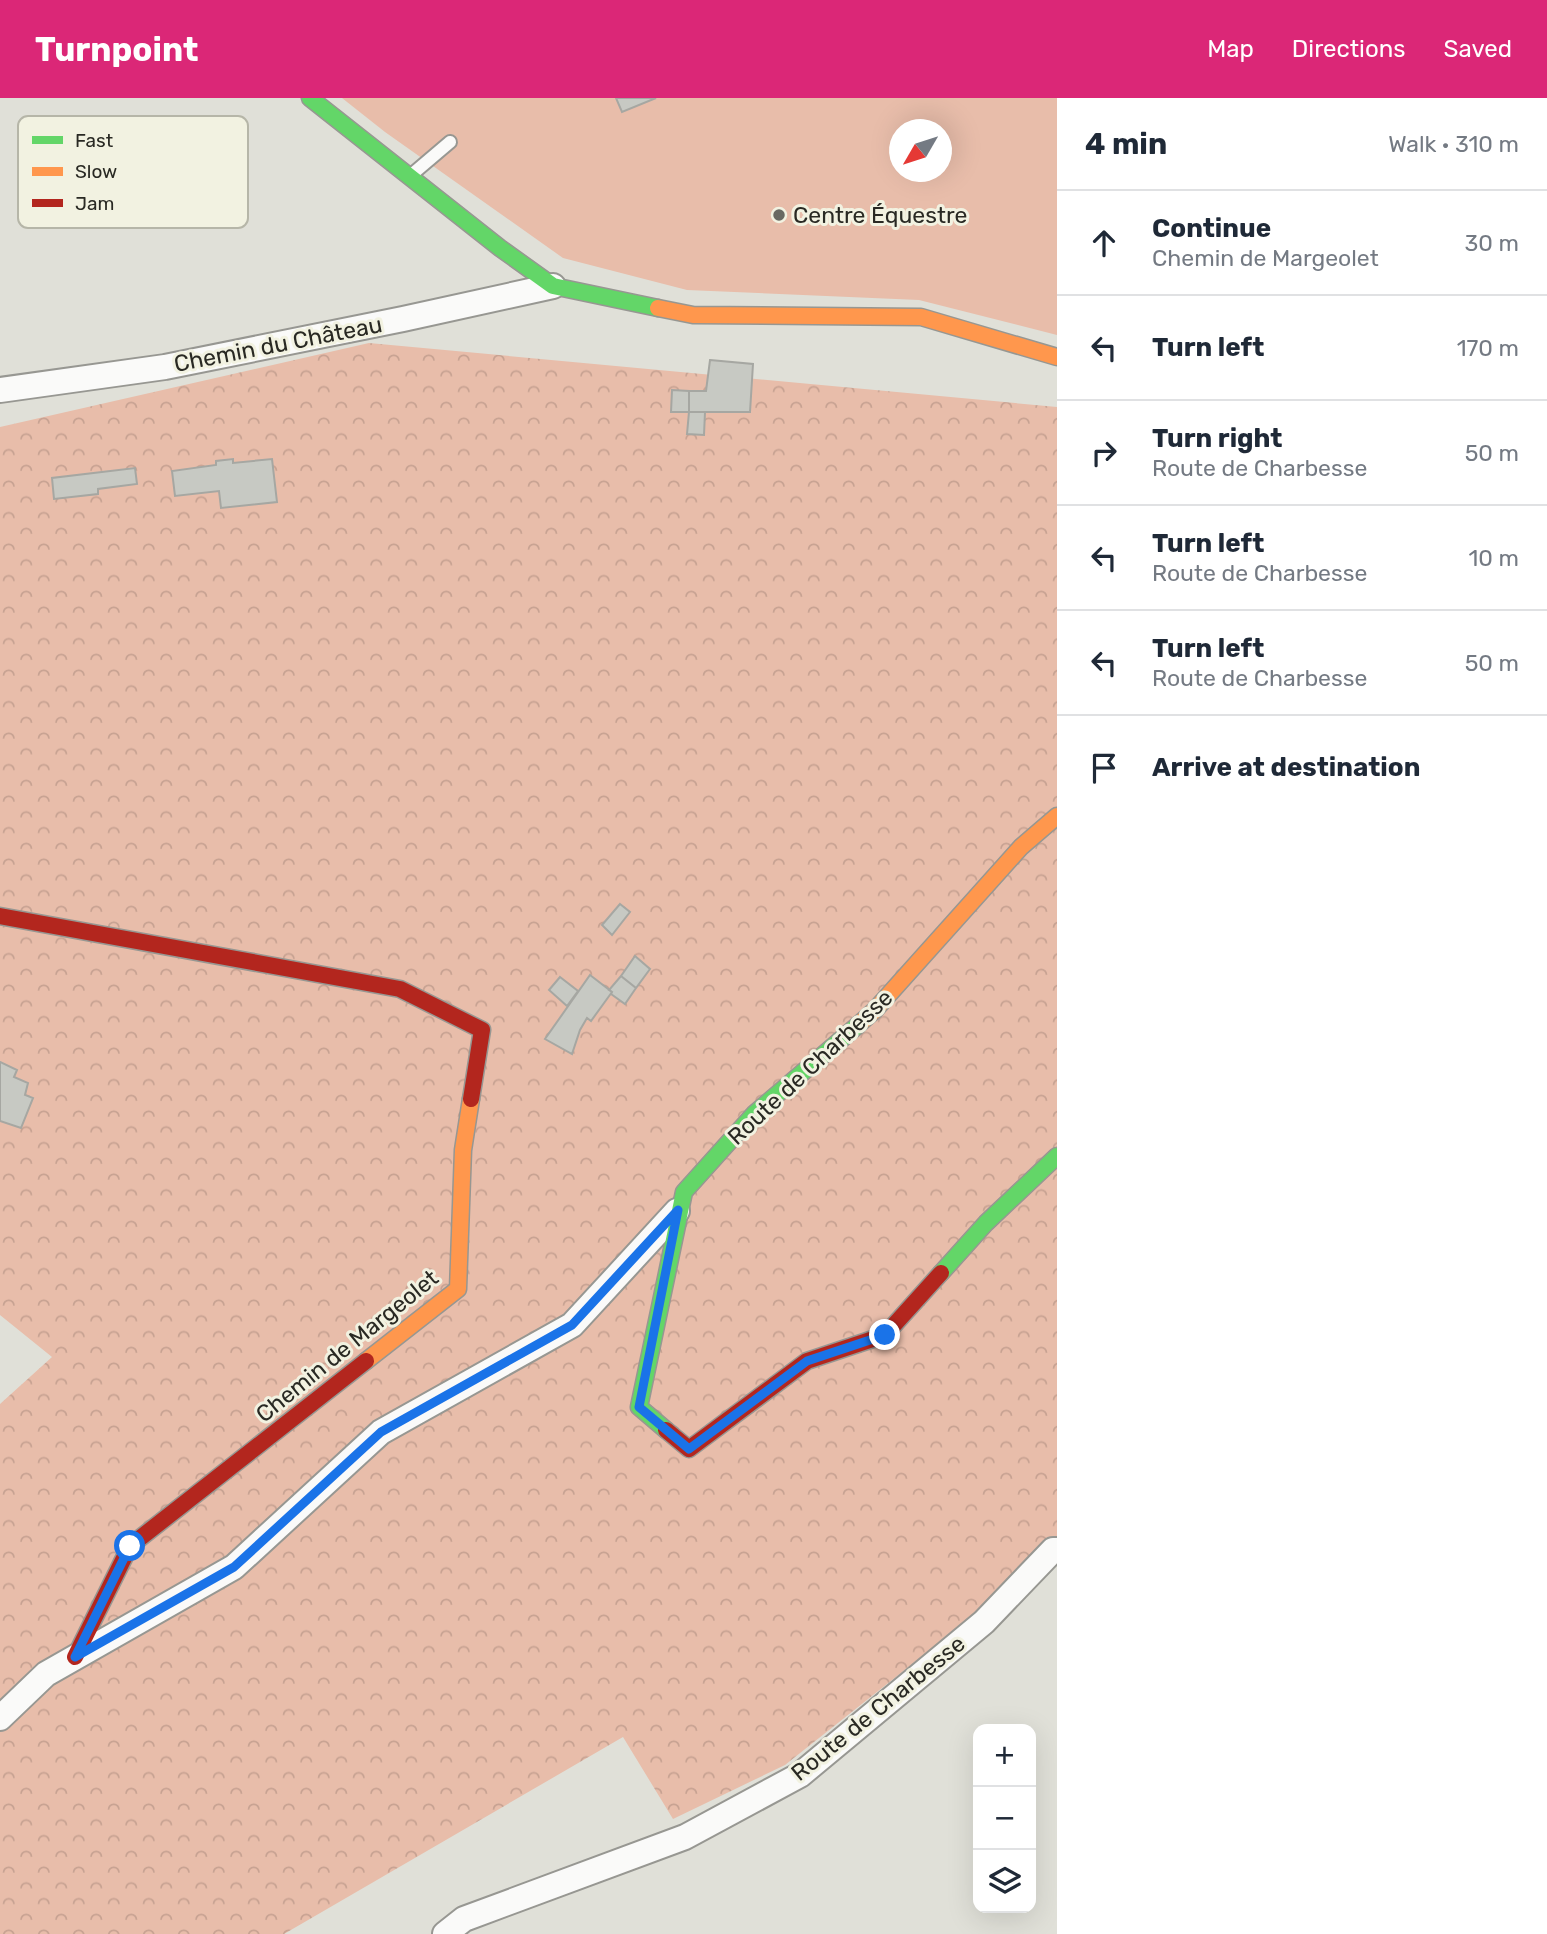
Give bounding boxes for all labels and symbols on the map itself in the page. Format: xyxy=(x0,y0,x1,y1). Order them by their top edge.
legend xyxy=(18,116,248,228)
north arrow xyxy=(889,119,952,182)
text: Fast xyxy=(75,129,114,152)
text: Slow xyxy=(75,160,117,183)
text: Jam xyxy=(75,192,114,215)
place label: Centre Équestre xyxy=(793,201,967,229)
marker: Centre Équestre xyxy=(771,207,787,223)
street label: Chemin du Château xyxy=(172,310,384,378)
street label: Route de Charbesse xyxy=(722,983,898,1151)
street label: Chemin de Margeolet xyxy=(250,1264,444,1428)
route end xyxy=(869,1319,900,1350)
route start xyxy=(114,1530,145,1561)
street label: Route de Charbesse xyxy=(786,1629,970,1787)

